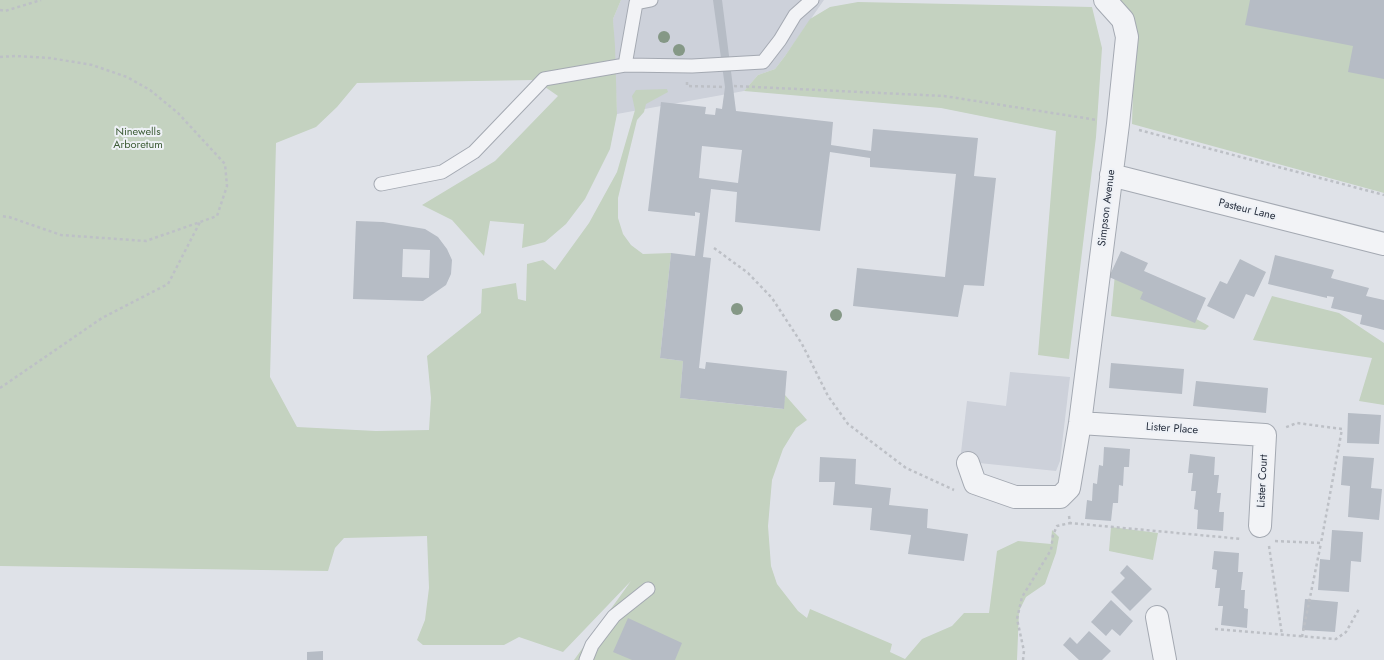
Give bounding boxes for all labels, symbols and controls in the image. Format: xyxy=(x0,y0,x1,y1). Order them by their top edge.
park label: Ninewells Arboretum xyxy=(113,125,163,151)
street label: Simpson Avenue xyxy=(1096,169,1118,247)
street label: Pasteur Lane xyxy=(1217,197,1277,223)
street label: Lister Place xyxy=(1145,421,1199,437)
street label: Lister Court xyxy=(1255,454,1271,508)

